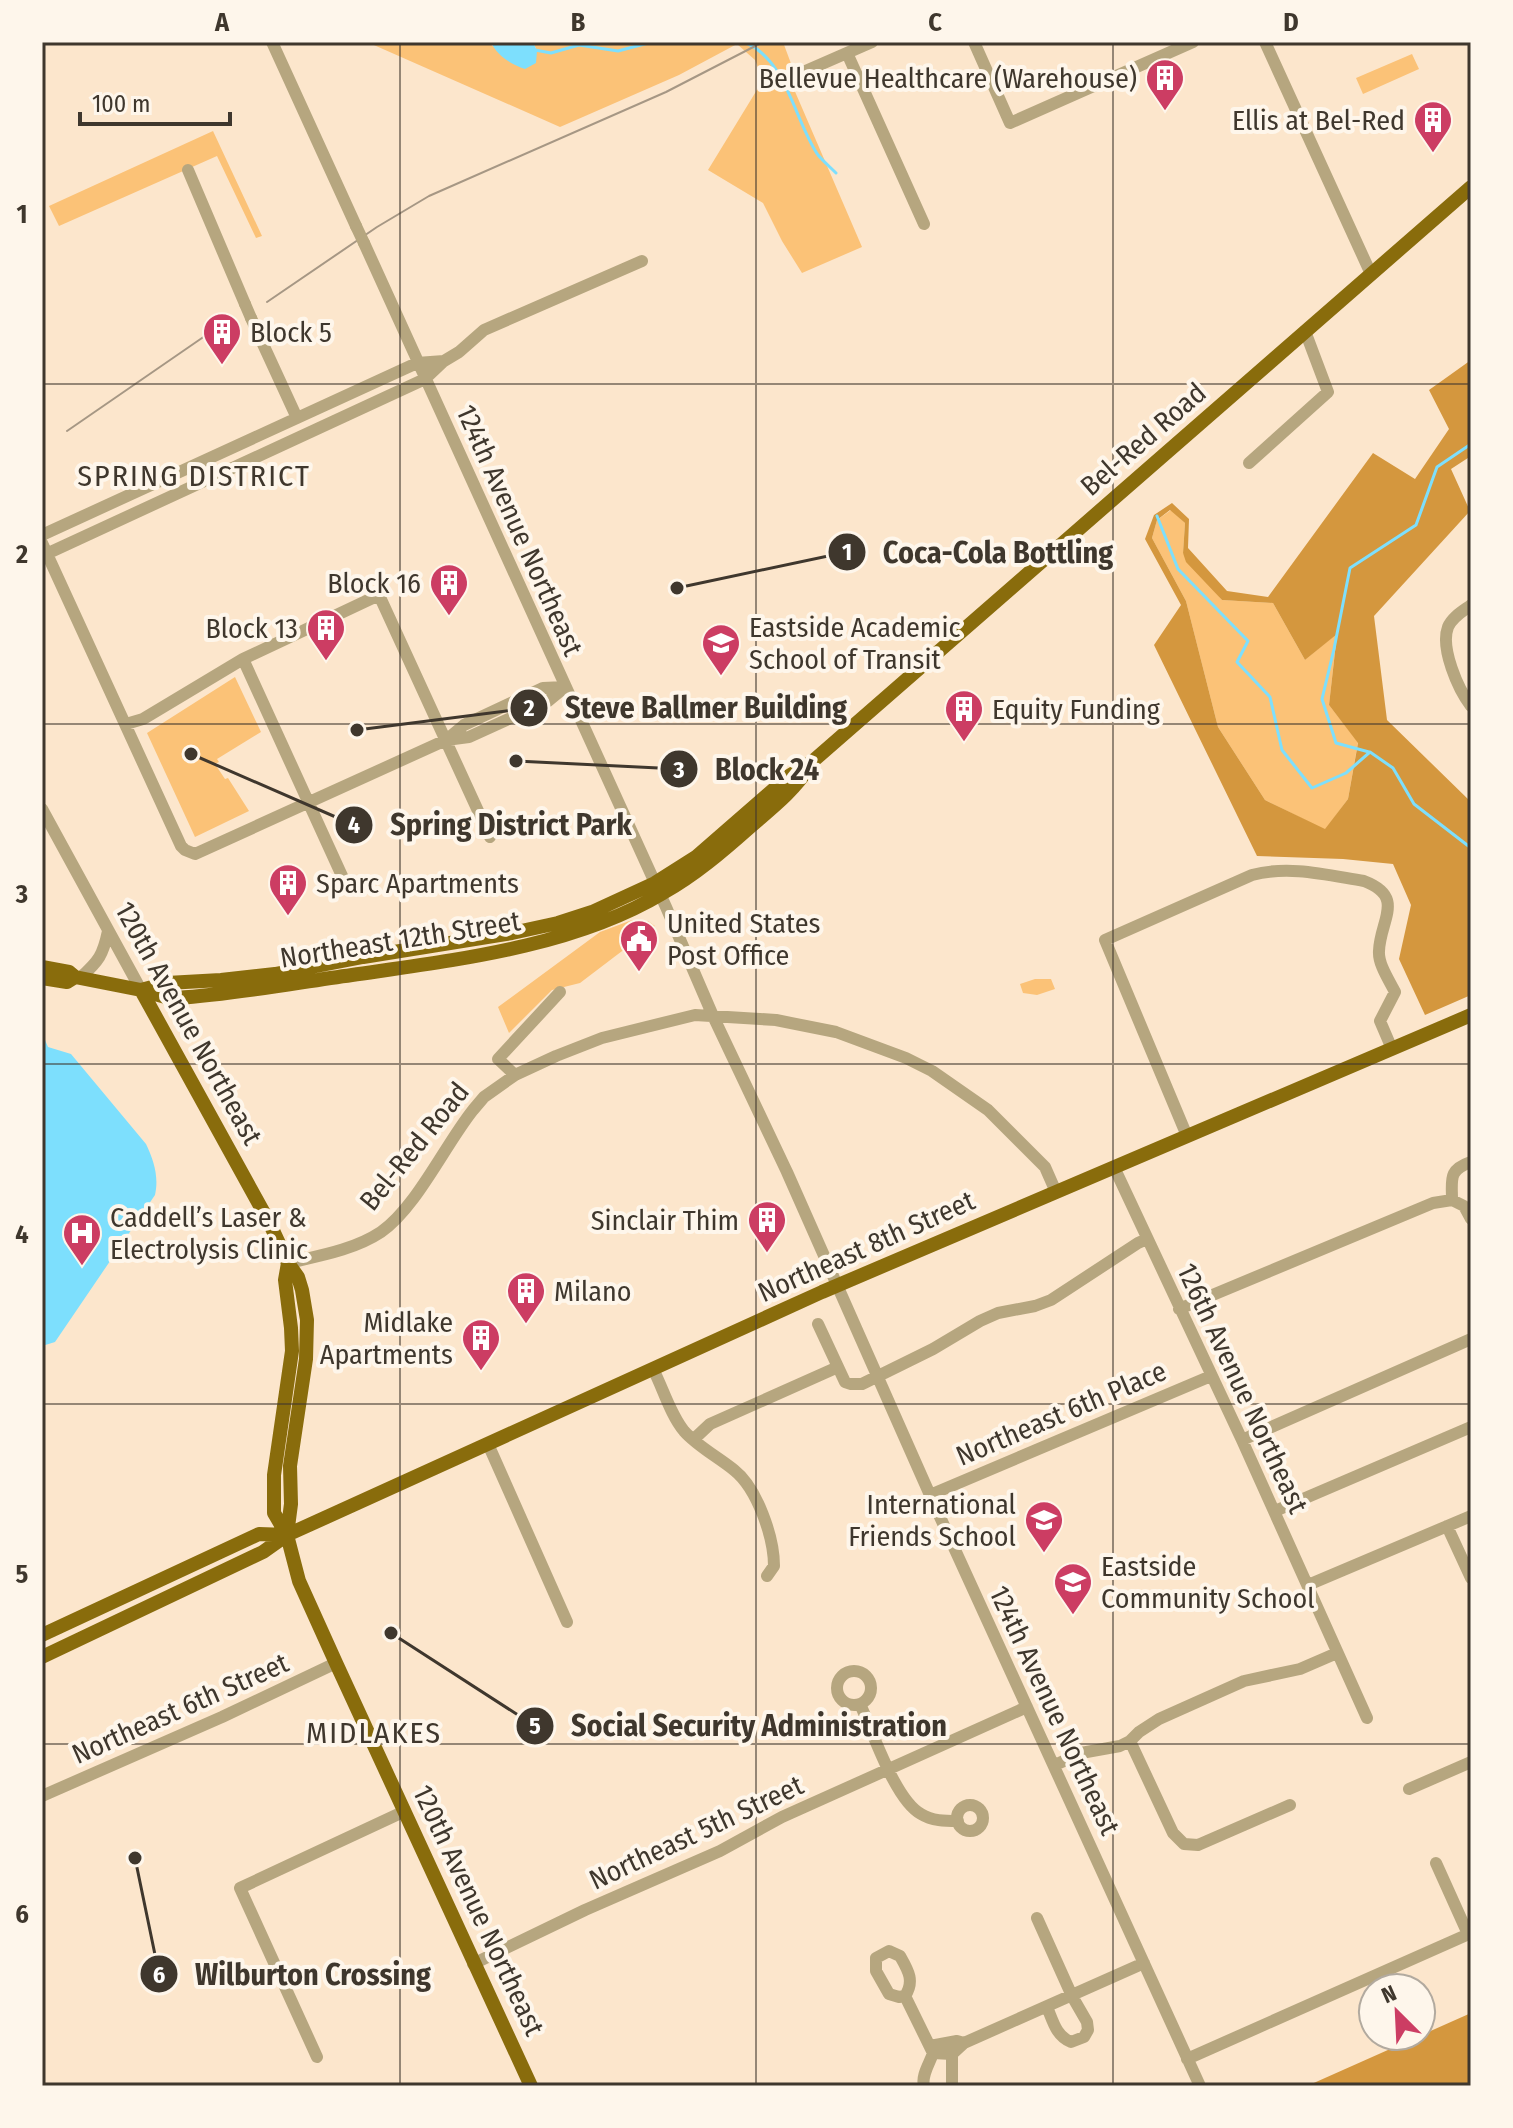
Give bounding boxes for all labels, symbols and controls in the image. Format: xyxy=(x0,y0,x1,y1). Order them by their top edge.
text: A xyxy=(214,7,230,38)
text: B xyxy=(571,7,586,38)
text: C xyxy=(928,7,942,38)
text: D xyxy=(1283,7,1299,38)
building icon: Bellevue Healthcare (Warehouse) xyxy=(1144,57,1186,112)
place label: Bellevue Healthcare (Warehouse) xyxy=(759,62,1137,95)
scale bar xyxy=(80,76,230,126)
text: 100 m xyxy=(92,90,150,118)
building icon: Ellis at Bel-Red xyxy=(1412,99,1454,154)
place label: Ellis at Bel-Red xyxy=(1232,104,1405,137)
text: 1 xyxy=(17,199,28,230)
building icon: Block 5 xyxy=(201,311,243,366)
place label: Block 5 xyxy=(250,316,332,349)
street label: Bel-Red Road xyxy=(1074,376,1213,503)
street label: 124th Avenue Northeast xyxy=(449,400,590,662)
district label: SPRING DISTRICT xyxy=(77,458,311,494)
callout: Coca-Cola Bottling xyxy=(827,525,1129,579)
text: Coca-Cola Bottling xyxy=(883,535,1113,571)
text: 1 xyxy=(842,538,852,566)
text: 2 xyxy=(15,539,28,570)
building icon: Block 16 xyxy=(428,562,470,617)
place label: Block 16 xyxy=(327,567,421,600)
building icon: Block 13 xyxy=(305,607,347,662)
place label: Eastside Academic School of Transit xyxy=(749,611,960,676)
place label: Block 13 xyxy=(206,612,298,645)
school or university icon: Eastside Academic School of Transit xyxy=(700,622,742,677)
callout: Steve Ballmer Building xyxy=(509,681,862,735)
building icon: Equity Funding xyxy=(943,688,985,743)
text: Steve Ballmer Building xyxy=(565,690,847,726)
place label: Equity Funding xyxy=(992,693,1161,726)
text: 2 xyxy=(522,694,535,722)
callout: Block 24 xyxy=(659,742,835,796)
text: Block 24 xyxy=(715,752,819,788)
text: 3 xyxy=(672,756,685,784)
callout: Spring District Park xyxy=(334,798,648,852)
text: Spring District Park xyxy=(390,807,632,843)
text: 4 xyxy=(348,811,360,839)
building icon: Sparc Apartments xyxy=(267,862,309,917)
place label: Sparc Apartments xyxy=(316,867,519,900)
text: 3 xyxy=(15,879,28,910)
street label: 120th Avenue Northeast xyxy=(108,896,270,1151)
street label: Northeast 12th Street xyxy=(278,904,523,975)
place label: United States Post Office xyxy=(667,907,821,972)
public building icon: United States Post Office xyxy=(618,918,660,973)
street label: Bel-Red Road xyxy=(353,1076,476,1217)
street label: Northeast 8th Street xyxy=(753,1184,980,1309)
building icon: Sinclair Thim xyxy=(746,1199,788,1254)
place label: Caddell’s Laser & Electrolysis Clinic xyxy=(110,1201,308,1266)
place label: Sinclair Thim xyxy=(591,1204,739,1237)
hospital icon: Caddell’s Laser & Electrolysis Clinic xyxy=(61,1212,103,1267)
text: 4 xyxy=(15,1219,29,1250)
street label: 126th Avenue Northeast xyxy=(1170,1258,1315,1519)
building icon: Milano xyxy=(505,1270,547,1325)
place label: Milano xyxy=(554,1275,631,1308)
place label: Midlake Apartments xyxy=(320,1306,453,1371)
building icon: Midlake Apartments xyxy=(460,1317,502,1372)
street label: Northeast 6th Place xyxy=(951,1354,1171,1473)
place label: International Friends School xyxy=(848,1488,1016,1553)
school or university icon: International Friends School xyxy=(1023,1499,1065,1554)
place label: Eastside Community School xyxy=(1101,1550,1315,1615)
text: 5 xyxy=(16,1559,29,1590)
school or university icon: Eastside Community School xyxy=(1052,1561,1094,1616)
street label: 124th Avenue Northeast xyxy=(982,1580,1127,1841)
street label: Northeast 6th Street xyxy=(67,1646,294,1771)
callout: Social Security Administration xyxy=(515,1699,963,1753)
text: Social Security Administration xyxy=(571,1708,947,1744)
text: 5 xyxy=(529,1712,541,1740)
district label: MIDLAKES xyxy=(306,1715,442,1751)
street label: Northeast 5th Street xyxy=(584,1768,809,1896)
street label: 120th Avenue Northeast xyxy=(406,1780,551,2042)
text: 6 xyxy=(15,1899,29,1930)
callout: Wilburton Crossing xyxy=(139,1947,447,2001)
text: Wilburton Crossing xyxy=(195,1957,431,1993)
text: 6 xyxy=(153,1961,165,1989)
north arrow xyxy=(1357,1972,1437,2052)
text: N xyxy=(1378,1979,1401,2009)

